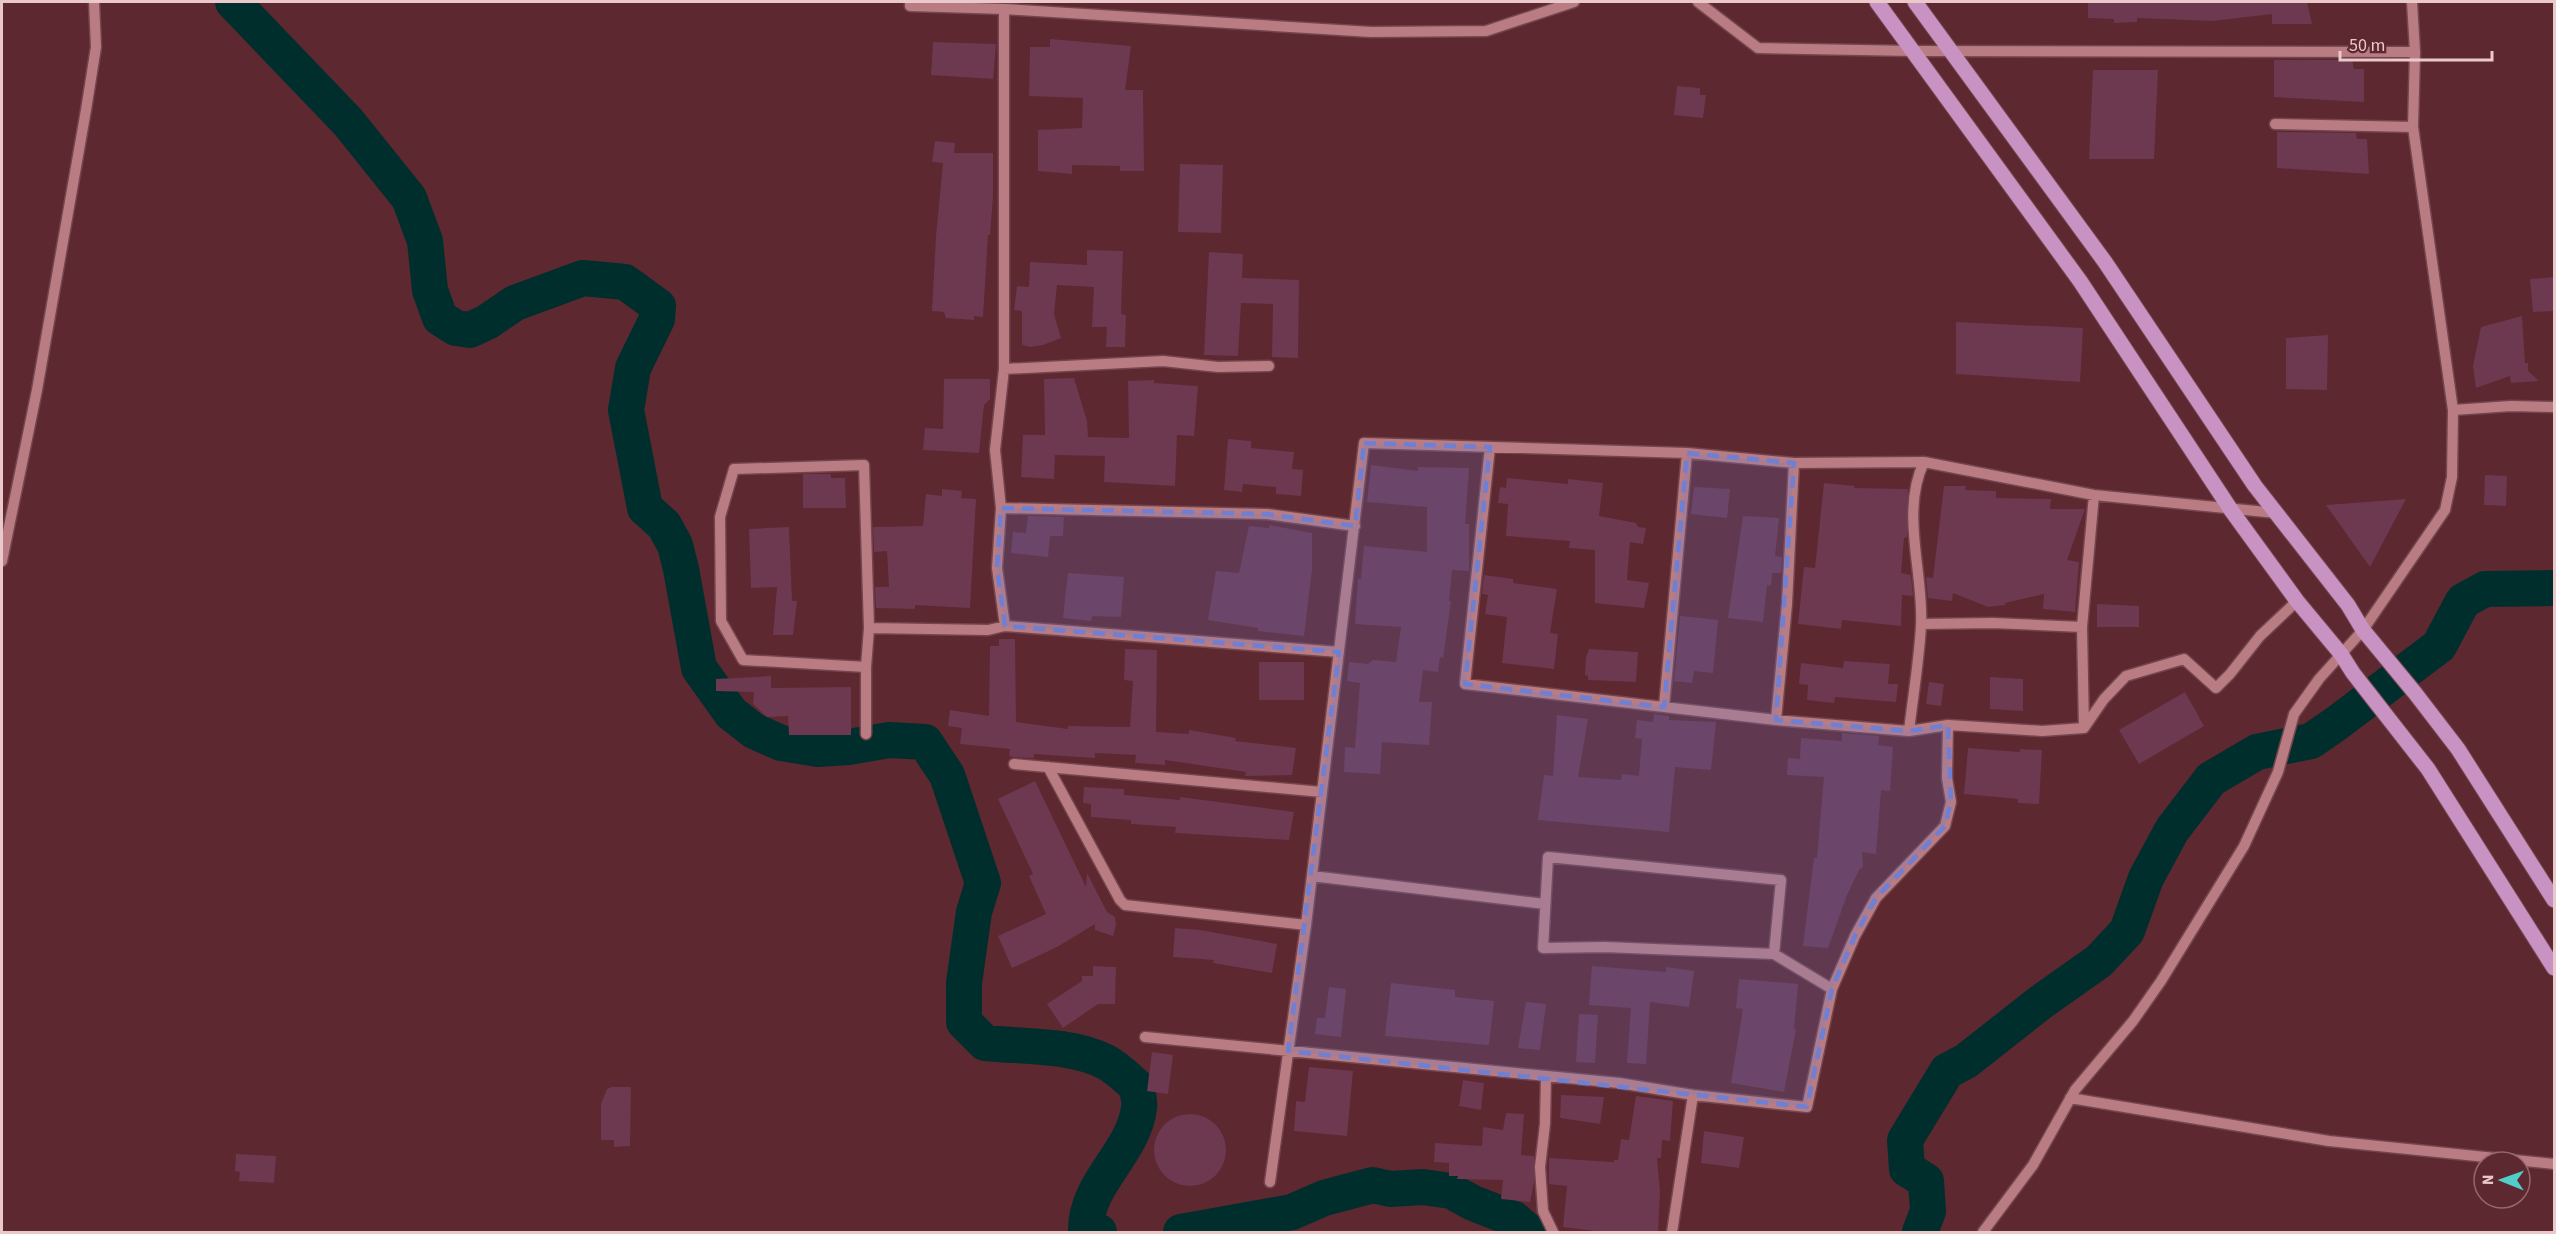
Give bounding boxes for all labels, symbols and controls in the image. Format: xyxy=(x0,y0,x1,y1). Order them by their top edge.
scale bar xyxy=(2340,24,2492,62)
text: 50 m xyxy=(2349,33,2385,58)
north arrow xyxy=(2472,1150,2532,1210)
text: N xyxy=(2477,1174,2499,1185)

